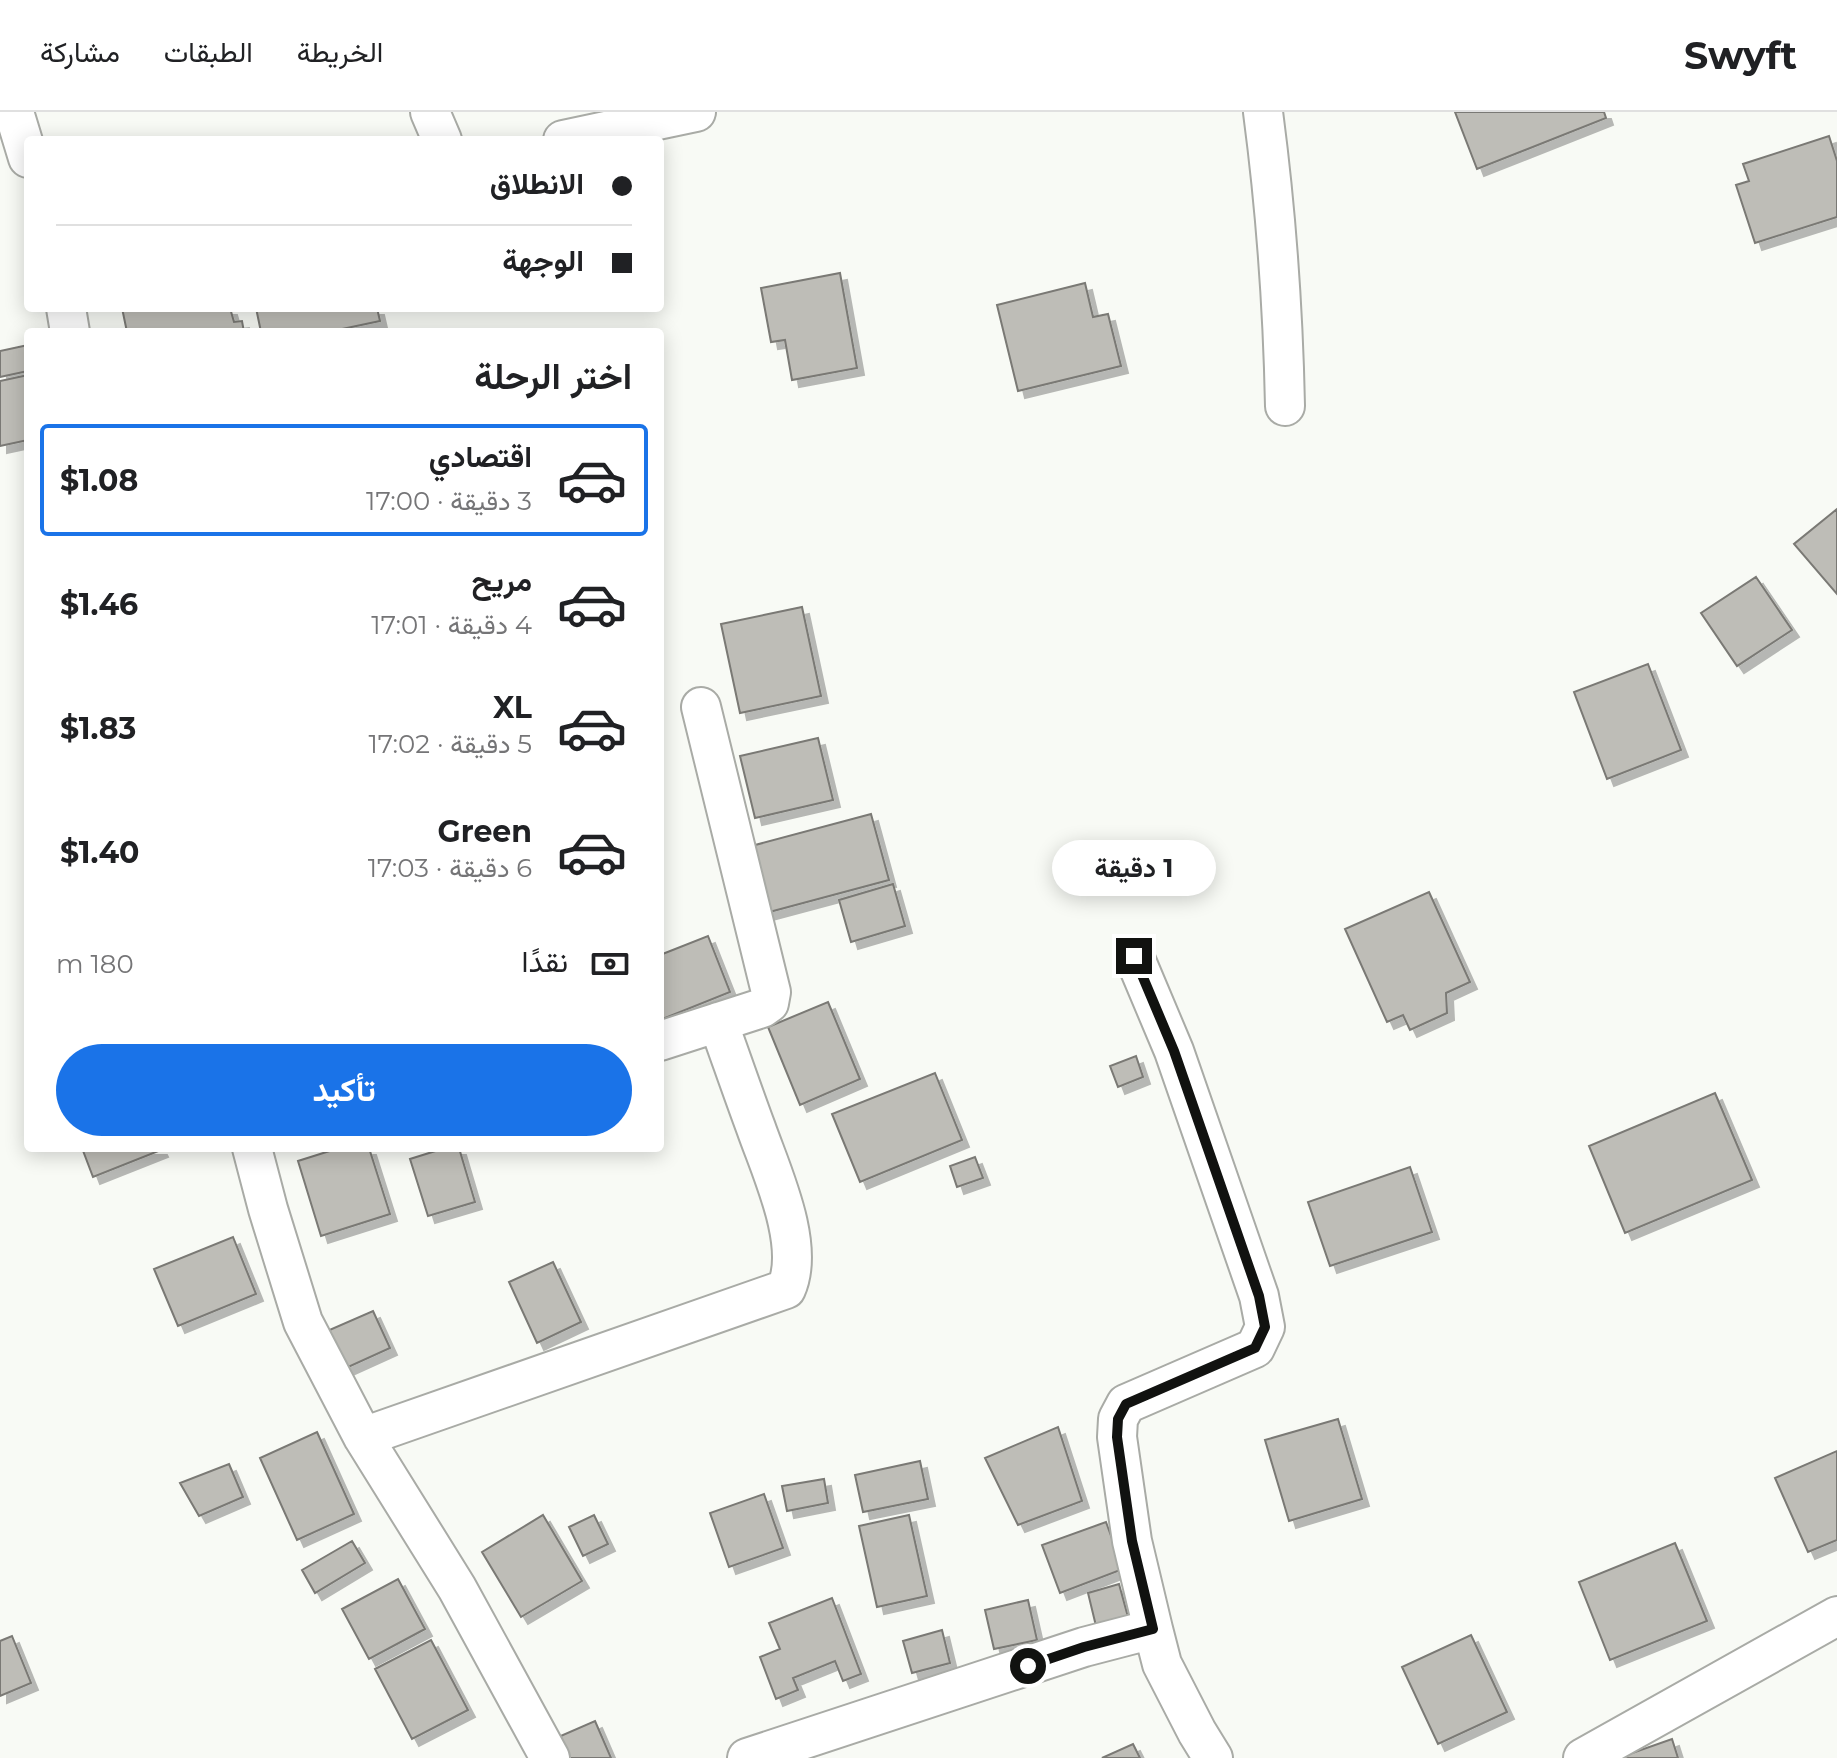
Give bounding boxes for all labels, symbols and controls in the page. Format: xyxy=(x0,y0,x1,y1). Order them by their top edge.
text: Swyft xyxy=(1684,32,1797,79)
text: مشاركة xyxy=(40,35,120,69)
text: الطبقات xyxy=(164,35,253,69)
text: الخريطة xyxy=(297,35,383,69)
text: الانطلاق xyxy=(490,165,584,202)
text: الوجهة xyxy=(502,242,584,279)
text: اختر الرحلة xyxy=(474,354,632,398)
text: اقتصادي xyxy=(429,438,532,475)
icon: car xyxy=(556,444,628,516)
text: $1.08 xyxy=(60,462,138,499)
text: 3 دقيقة · 17:00 xyxy=(366,485,532,517)
text: مريح xyxy=(472,562,532,599)
icon: car xyxy=(556,568,628,640)
text: $1.46 xyxy=(60,586,138,623)
text: 4 دقيقة · 17:01 xyxy=(371,609,532,641)
text: XL xyxy=(493,689,532,726)
icon: car xyxy=(556,692,628,764)
text: $1.83 xyxy=(60,710,136,747)
text: 5 دقيقة · 17:02 xyxy=(368,728,532,760)
text: Green xyxy=(438,813,532,850)
icon: car xyxy=(556,816,628,888)
text: $1.40 xyxy=(60,834,140,871)
callout: 1 دقيقة xyxy=(1052,840,1216,896)
text: 6 دقيقة · 17:03 xyxy=(368,852,532,884)
text: 1 دقيقة xyxy=(1095,852,1173,884)
route end xyxy=(1116,938,1152,974)
icon: cash xyxy=(588,942,632,986)
text: نقدًا xyxy=(522,943,568,980)
text: 180 m xyxy=(56,948,134,980)
button: تأكيد xyxy=(56,1044,632,1136)
route start xyxy=(1010,1648,1046,1684)

